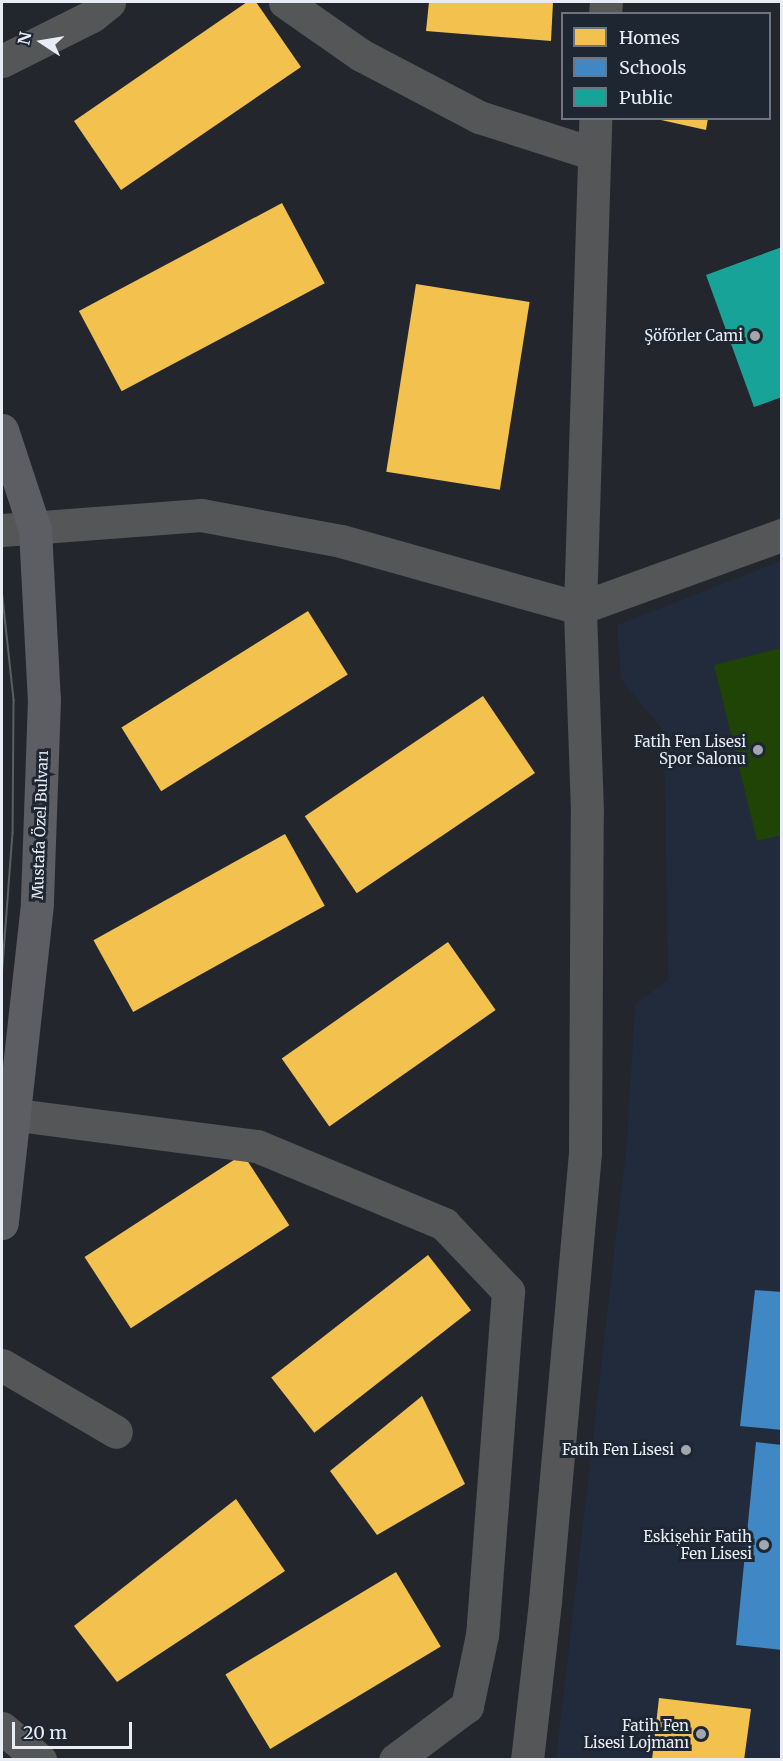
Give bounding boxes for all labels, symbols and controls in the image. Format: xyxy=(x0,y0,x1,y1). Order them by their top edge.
north arrow xyxy=(12,12,72,72)
legend xyxy=(561,12,771,120)
text: Homes xyxy=(619,26,680,49)
text: N xyxy=(13,30,35,47)
text: Schools xyxy=(619,56,686,79)
text: Public xyxy=(619,86,673,109)
place label: Şöförler Cami xyxy=(644,327,743,345)
marker: Şöförler Cami xyxy=(748,329,762,343)
place label: Fatih Fen Lisesi Spor Salonu xyxy=(634,732,746,767)
marker: Fatih Fen Lisesi Spor Salonu xyxy=(751,743,765,757)
street label: Mustafa Özel Bulvarı xyxy=(28,750,52,900)
place label: Fatih Fen Lisesi xyxy=(562,1441,674,1459)
marker: Fatih Fen Lisesi xyxy=(679,1443,693,1457)
place label: Eskişehir Fatih Fen Lisesi xyxy=(643,1527,752,1562)
marker: Eskişehir Fatih Fen Lisesi xyxy=(757,1538,771,1552)
scale bar xyxy=(15,1710,135,1748)
place label: Fatih Fen Lisesi Lojmanı xyxy=(584,1716,689,1751)
text: 20 m xyxy=(23,1721,67,1744)
marker: Fatih Fen Lisesi Lojmanı xyxy=(694,1727,708,1741)

